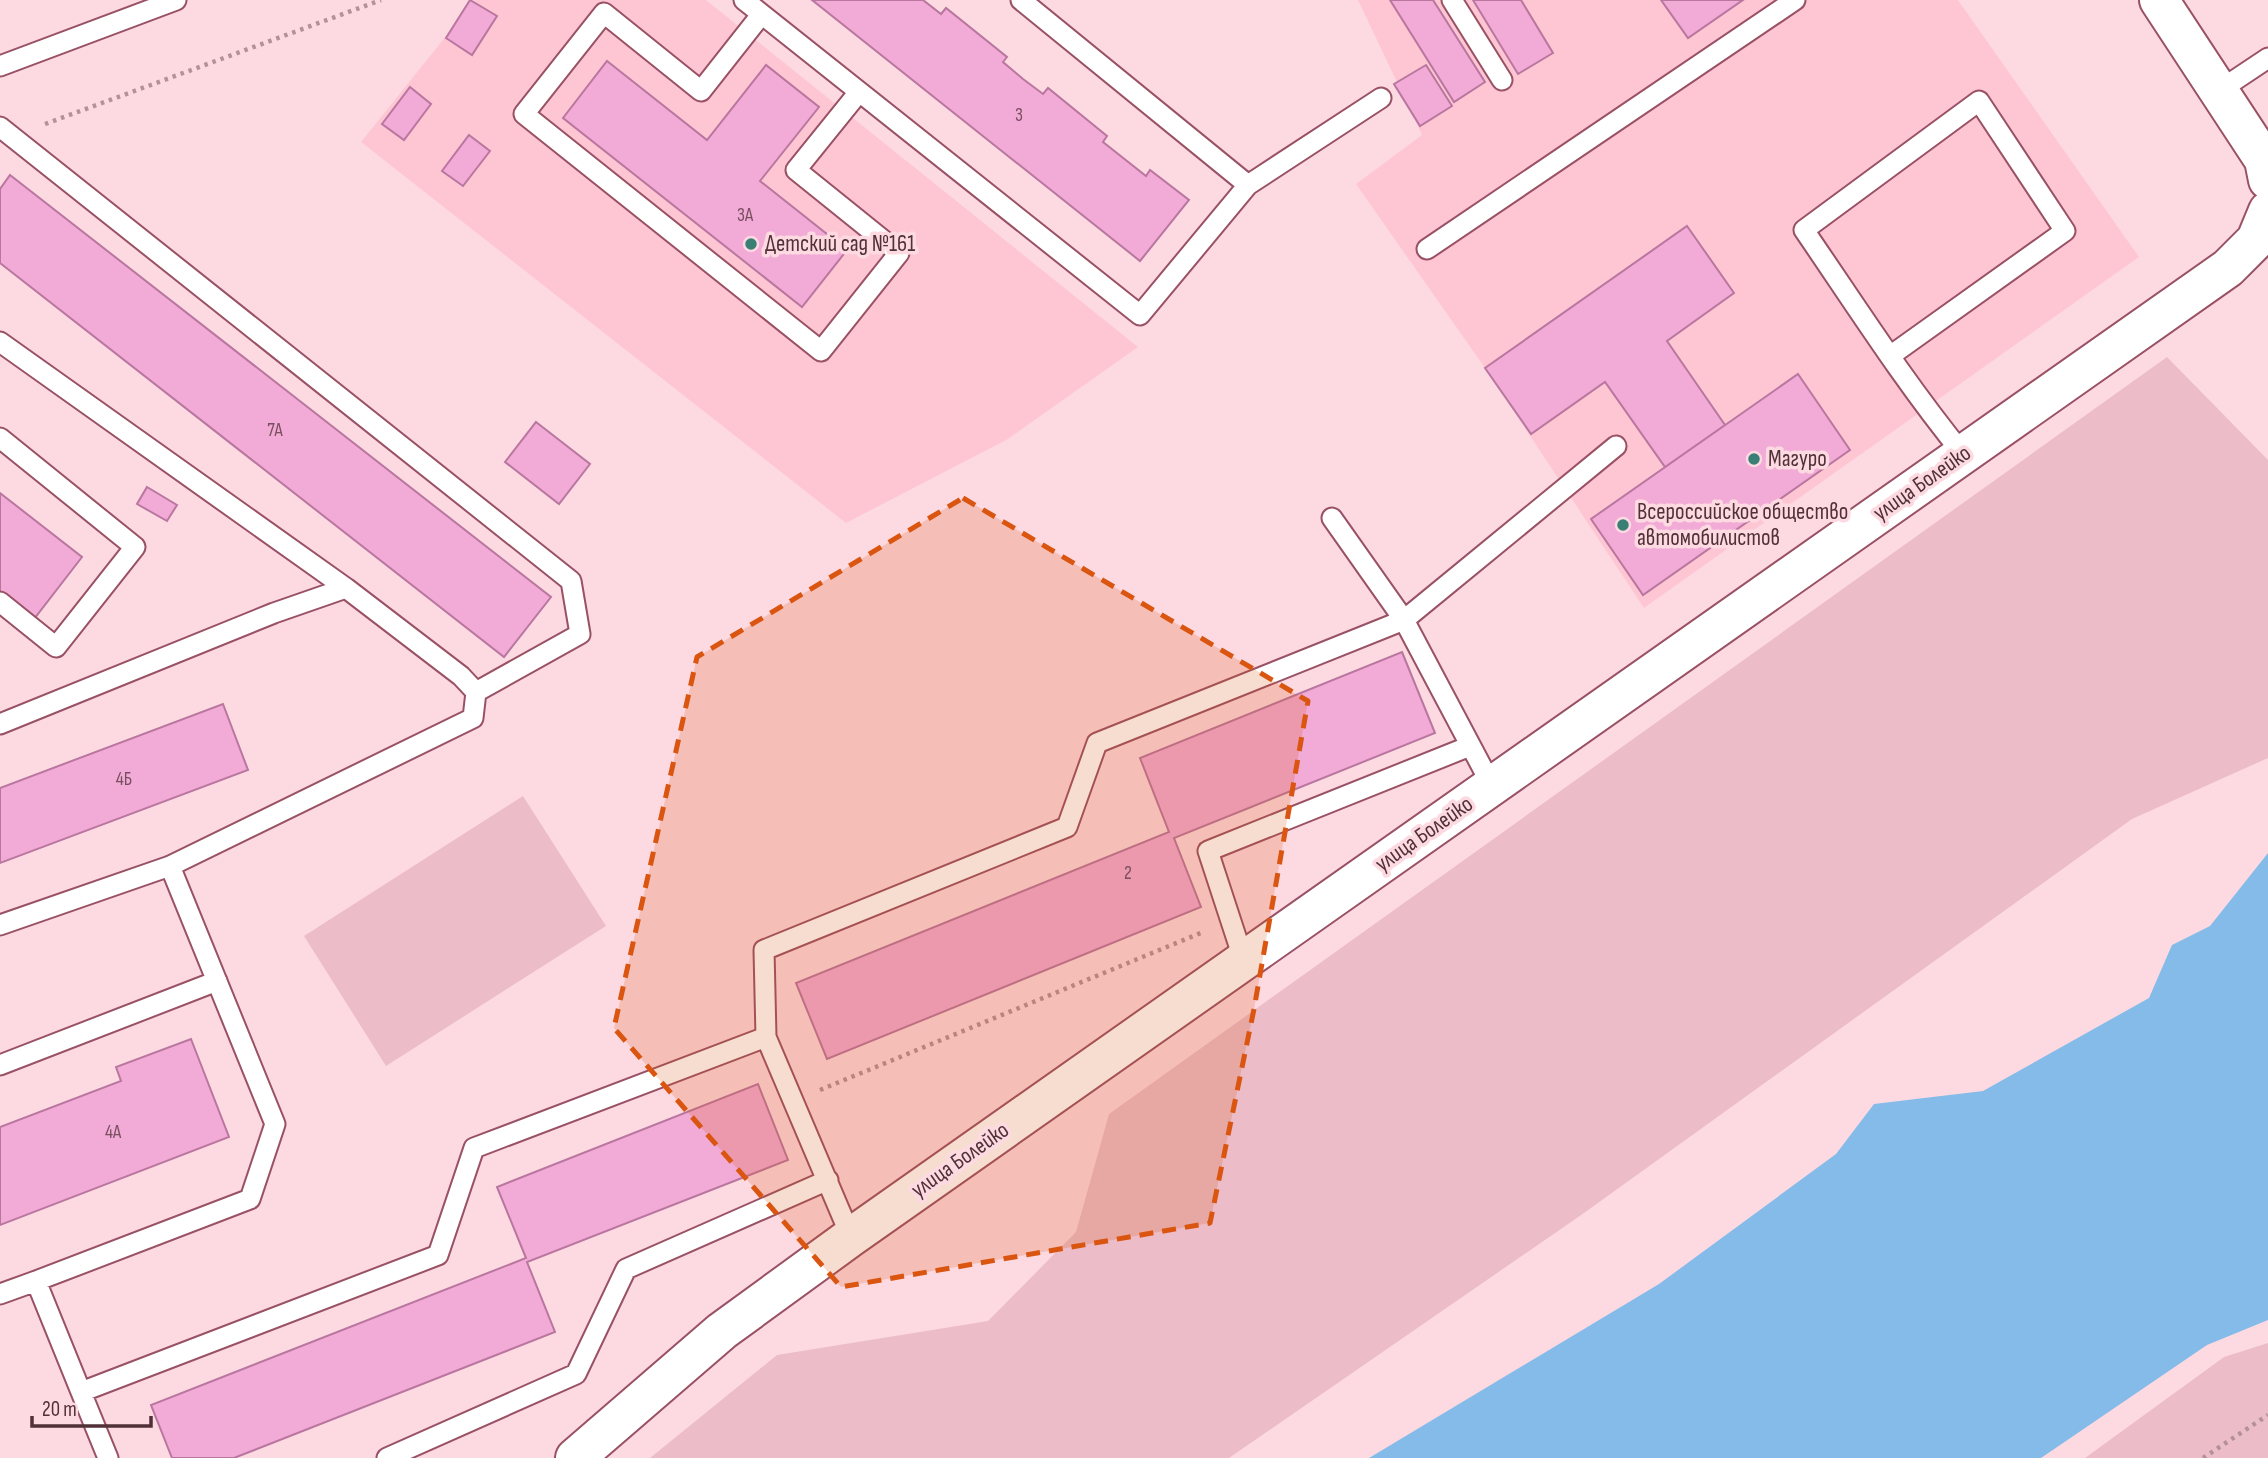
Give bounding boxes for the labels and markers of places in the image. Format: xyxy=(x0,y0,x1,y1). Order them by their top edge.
place label: Детский сад №161 xyxy=(765,230,915,258)
marker: Детский сад №161 xyxy=(743,236,759,252)
place label: Магуро xyxy=(1768,445,1827,473)
marker: Магуро xyxy=(1746,451,1762,467)
place label: Всероссийское общество автомобилистов xyxy=(1637,498,1848,552)
marker: Всероссийское общество автомобилистов xyxy=(1615,517,1631,533)

